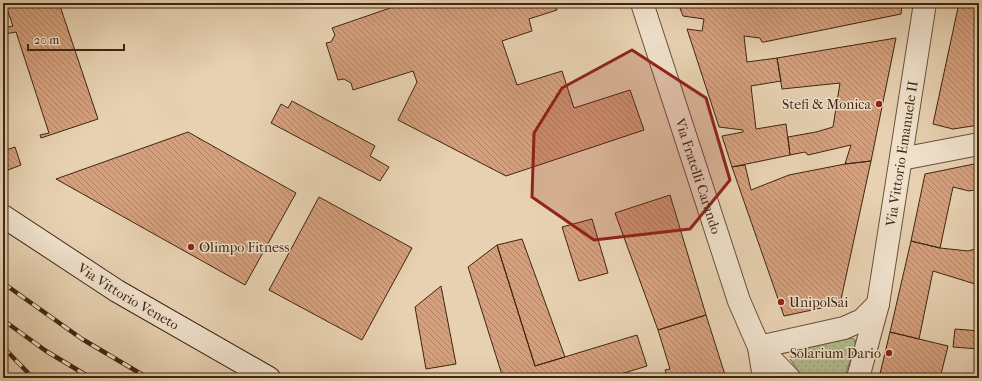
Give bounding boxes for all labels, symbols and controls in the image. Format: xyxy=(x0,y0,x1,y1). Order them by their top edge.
scale bar xyxy=(28,26,124,52)
text: 20 m xyxy=(34,33,59,47)
street label: Via Vittorio Emanuele II xyxy=(882,79,921,228)
place label: Stefi & Monica xyxy=(782,96,872,113)
marker: Stefi & Monica xyxy=(874,99,884,109)
street label: Via Fratelli Carando xyxy=(671,115,725,236)
place label: Olimpo Fitness xyxy=(199,239,289,256)
marker: Olimpo Fitness xyxy=(186,242,196,252)
street label: Via Vittorio Veneto xyxy=(74,259,182,333)
place label: UnipolSai xyxy=(789,294,848,311)
marker: UnipolSai xyxy=(776,297,786,307)
place label: Solarium Dario xyxy=(790,345,881,362)
marker: Solarium Dario xyxy=(884,348,894,358)

